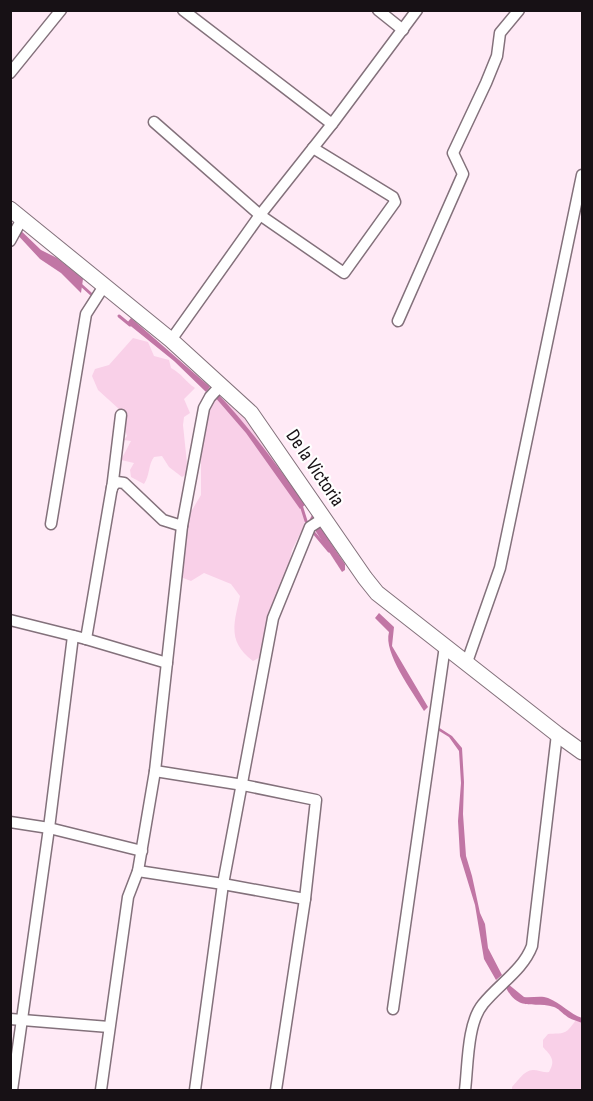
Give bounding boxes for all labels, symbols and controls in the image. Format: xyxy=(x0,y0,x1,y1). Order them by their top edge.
street label: De la Victoria xyxy=(281,425,349,511)

